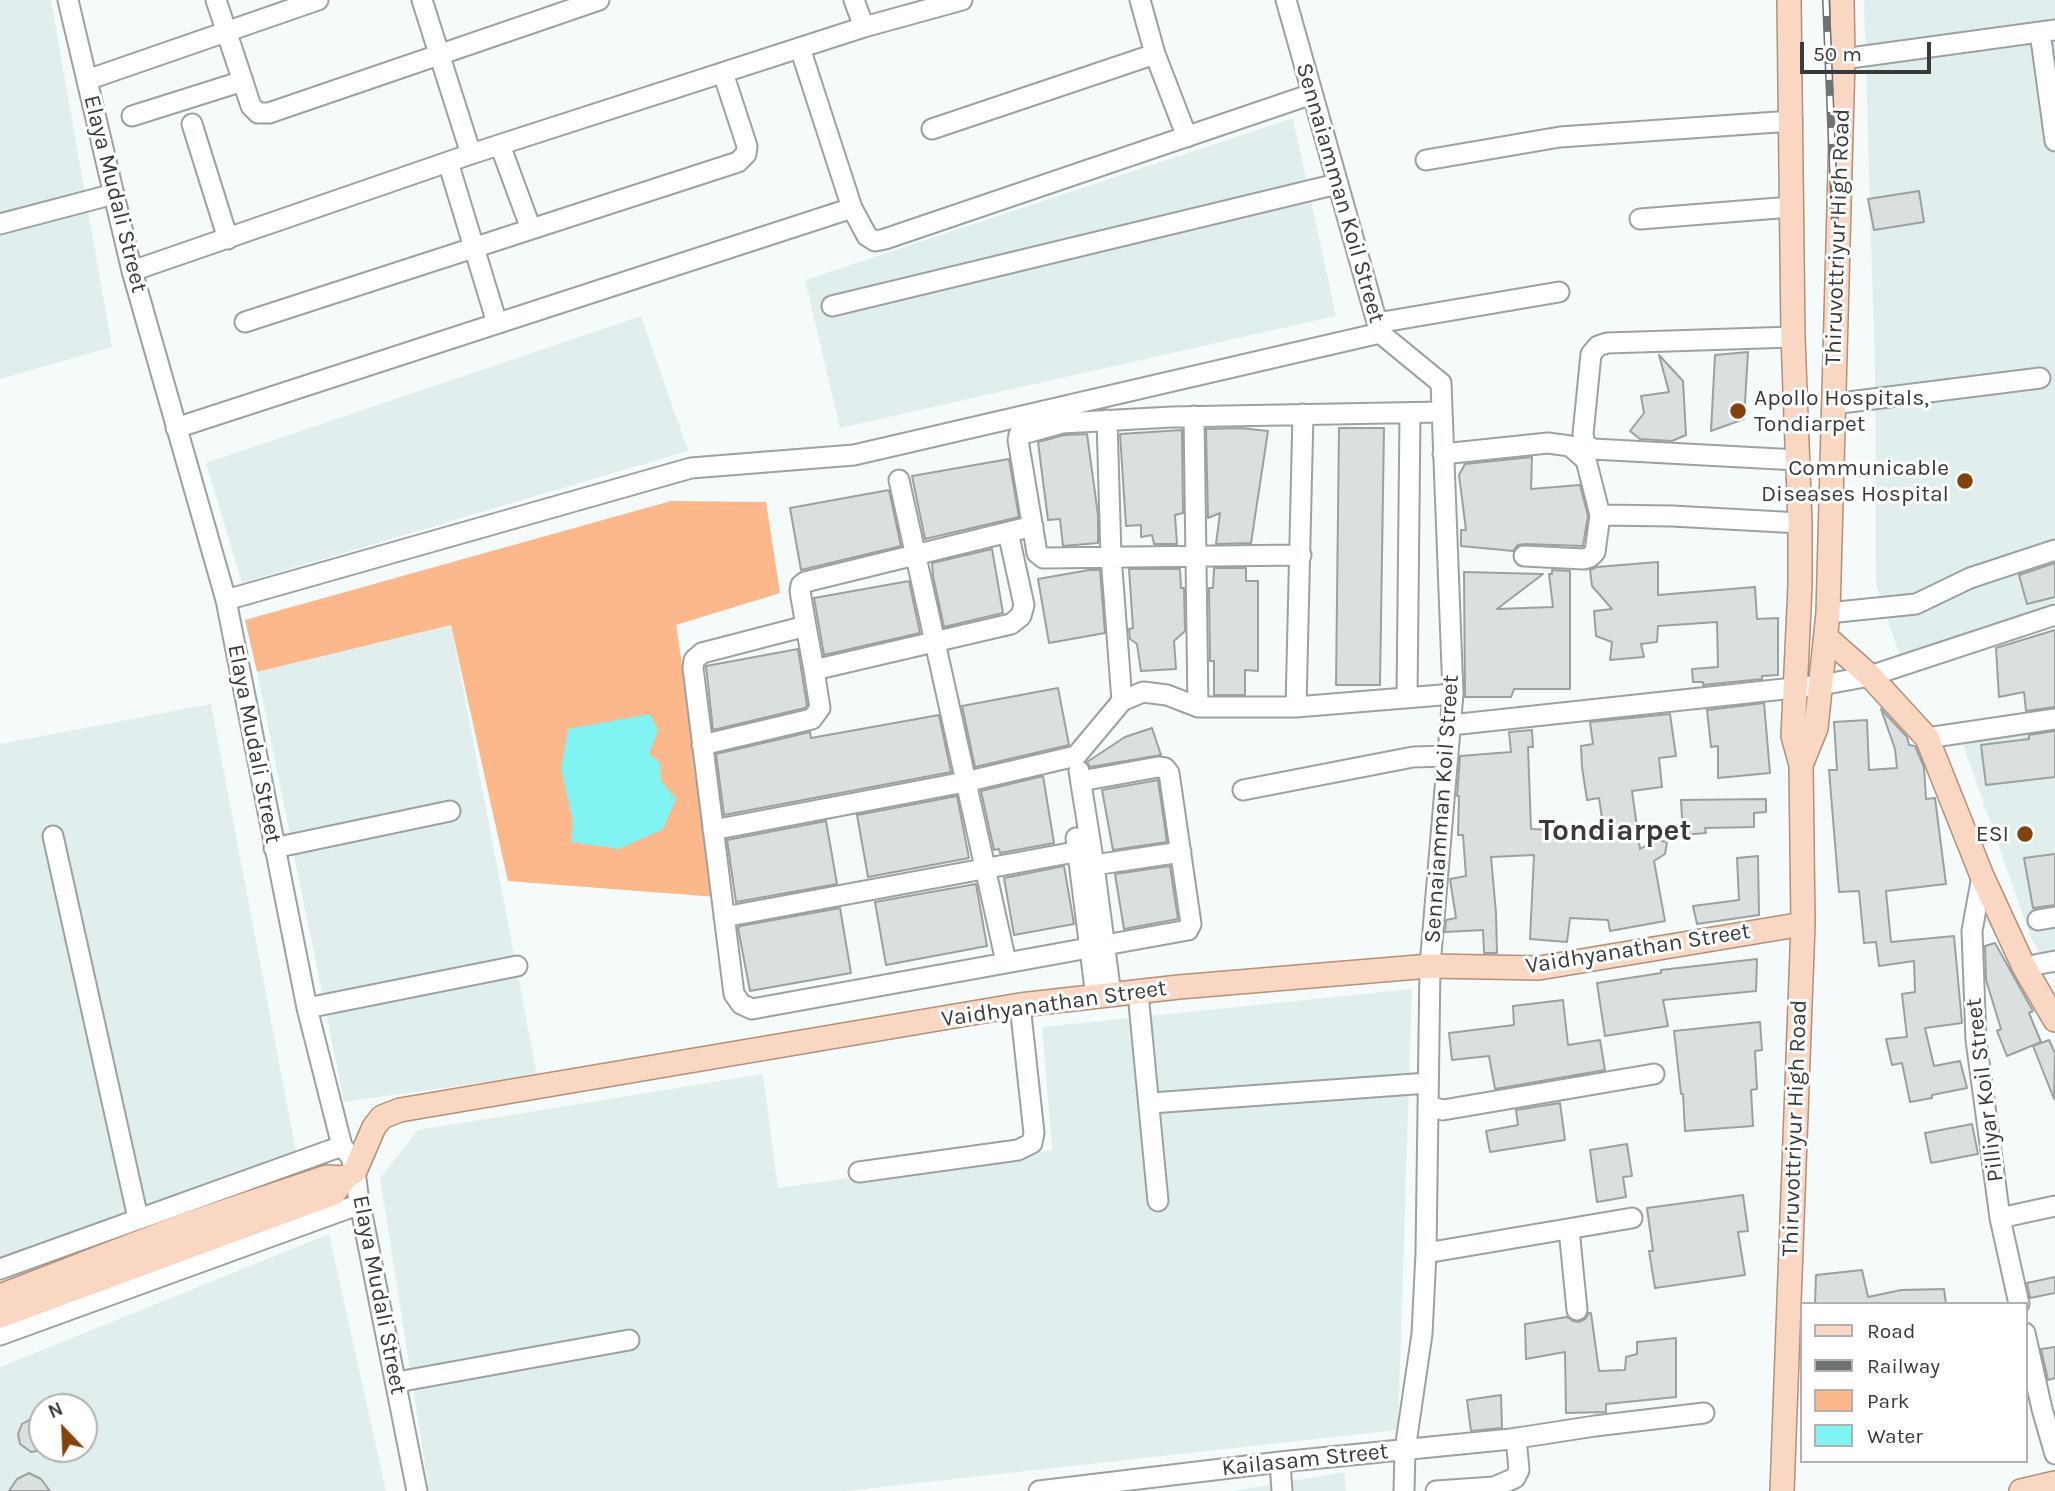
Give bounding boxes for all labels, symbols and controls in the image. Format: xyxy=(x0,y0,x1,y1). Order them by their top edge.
scale bar xyxy=(1803,28,1934,72)
text: 50 m xyxy=(1813,42,1862,66)
street label: Sennaiamman Koil Street xyxy=(1290,60,1390,326)
street label: Elaya Mudali Street xyxy=(77,92,153,296)
street label: Thiruvottriyur High Road xyxy=(1820,108,1856,366)
place label: Apollo Hospitals, Tondiarpet xyxy=(1754,384,1929,438)
marker: Apollo Hospitals, Tondiarpet xyxy=(1728,401,1748,421)
place label: Communicable Diseases Hospital xyxy=(1761,454,1949,508)
marker: Communicable Diseases Hospital xyxy=(1955,471,1975,491)
street label: Elaya Mudali Street xyxy=(221,642,287,846)
street label: Sennaiamman Koil Street xyxy=(1419,674,1465,944)
district label: Tondiarpet xyxy=(1539,813,1691,849)
place label: ESI xyxy=(1976,820,2009,848)
marker: ESI xyxy=(2015,824,2035,844)
street label: Vaidhyanathan Street xyxy=(1524,918,1752,980)
street label: Vaidhyanathan Street xyxy=(940,975,1168,1033)
street label: Pilliyar Koil Street xyxy=(1960,997,2010,1183)
street label: Thiruvottriyur High Road xyxy=(1777,999,1813,1257)
street label: Elaya Mudali Street xyxy=(346,1193,412,1397)
legend xyxy=(1800,1302,2027,1463)
text: Road xyxy=(1867,1319,1915,1343)
text: Railway xyxy=(1867,1354,1940,1378)
text: Park xyxy=(1867,1389,1910,1413)
north arrow xyxy=(28,1393,98,1463)
text: N xyxy=(45,1398,66,1423)
text: Water xyxy=(1867,1424,1923,1448)
street label: Kailasam Street xyxy=(1220,1438,1390,1482)

